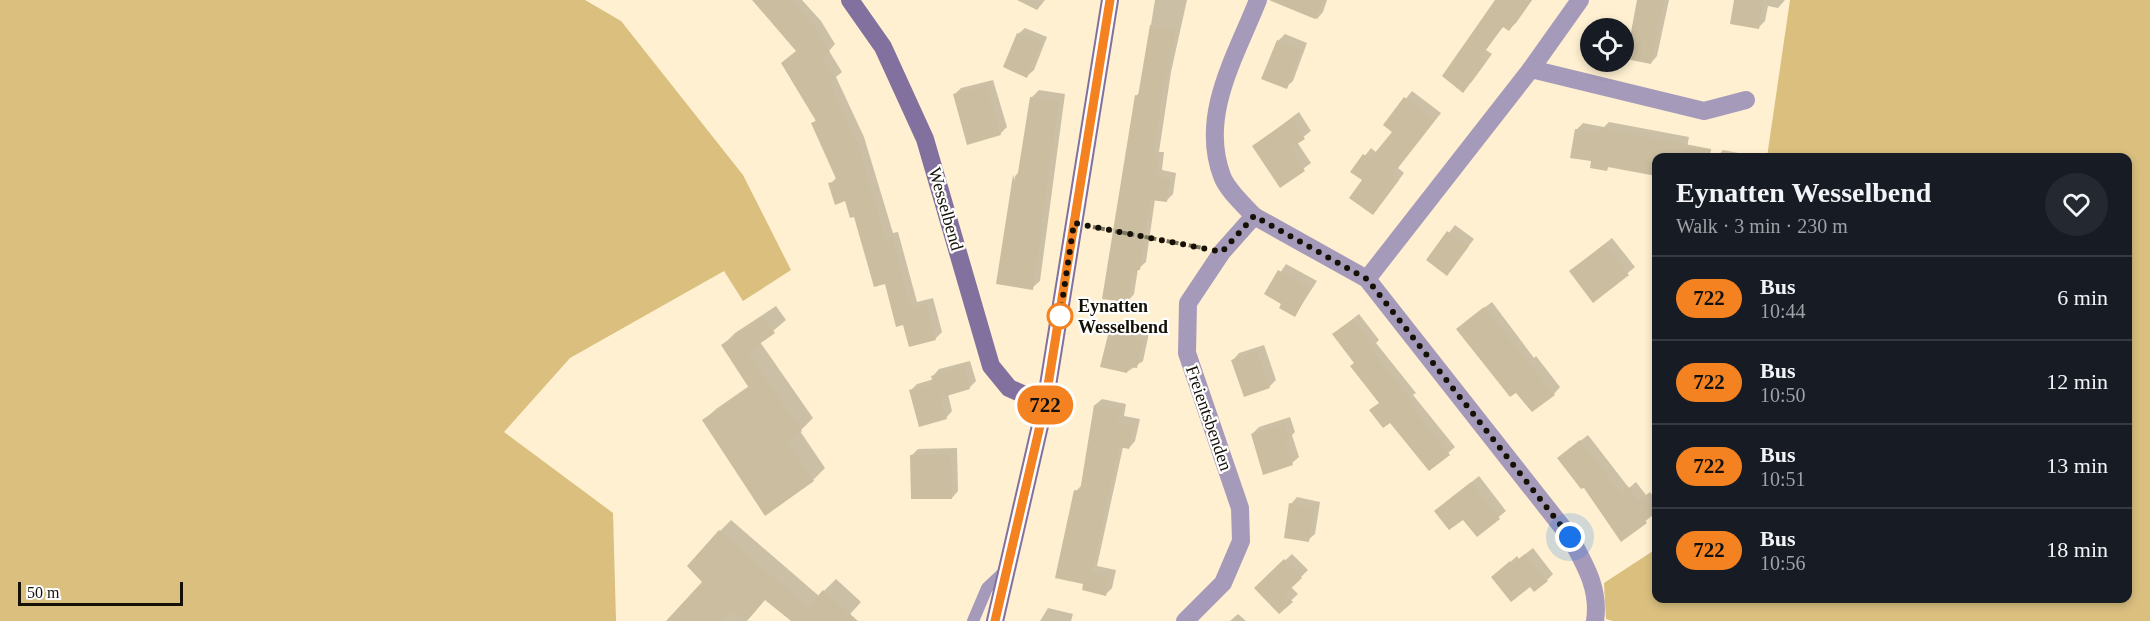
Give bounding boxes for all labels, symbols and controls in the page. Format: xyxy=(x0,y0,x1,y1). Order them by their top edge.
map controls xyxy=(1580,18,1634,72)
button: locate xyxy=(1580,18,1634,72)
street label: Wesselbend xyxy=(925,165,967,253)
button: heart xyxy=(2045,173,2108,236)
text: Eynatten Wesselbend xyxy=(1676,177,1931,208)
text: Walk · 3 min · 230 m xyxy=(1676,215,1848,237)
text: Bus xyxy=(1760,274,1795,299)
text: 6 min xyxy=(2057,285,2108,310)
text: 722 xyxy=(1693,286,1725,310)
place label: Eynatten Wesselbend xyxy=(1078,296,1168,337)
text: 10:44 xyxy=(1760,300,1806,322)
marker: Eynatten Wesselbend xyxy=(1047,303,1073,329)
text: Bus xyxy=(1760,358,1795,383)
street label: Freientsbenden xyxy=(1182,363,1236,473)
text: 12 min xyxy=(2046,369,2108,394)
text: 722 xyxy=(1693,370,1725,394)
text: 10:50 xyxy=(1760,384,1806,406)
line badge: 722 xyxy=(1010,386,1080,424)
text: 722 xyxy=(1029,393,1061,417)
text: Bus xyxy=(1760,442,1795,467)
text: 13 min xyxy=(2046,453,2108,478)
text: 722 xyxy=(1693,454,1725,478)
text: 10:51 xyxy=(1760,468,1806,490)
your location xyxy=(1555,522,1585,552)
text: Bus xyxy=(1760,526,1795,551)
text: 18 min xyxy=(2046,537,2108,562)
text: 722 xyxy=(1693,538,1725,562)
text: 10:56 xyxy=(1760,552,1806,574)
scale bar xyxy=(18,579,183,606)
text: 50 m xyxy=(27,584,59,601)

